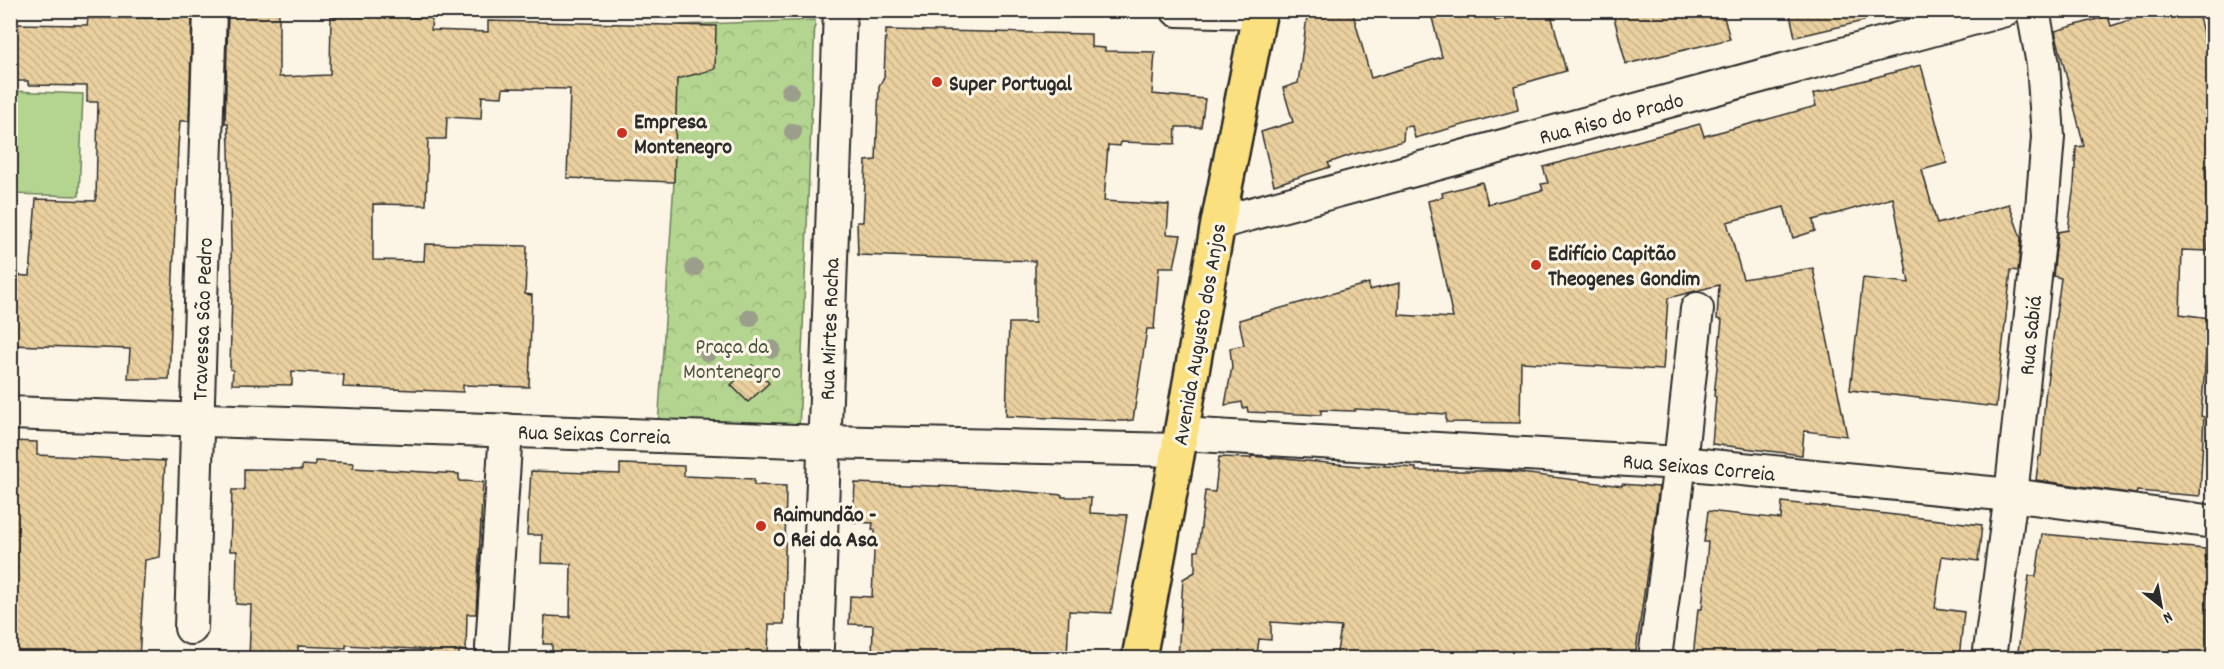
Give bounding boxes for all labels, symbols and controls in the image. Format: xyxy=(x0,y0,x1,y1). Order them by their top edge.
place label: Super Portugal xyxy=(949,70,1073,101)
marker: Super Portugal xyxy=(930,75,944,89)
street label: Rua Riso do Prado xyxy=(1536,86,1687,155)
place label: Empresa Montenegro xyxy=(634,108,732,164)
marker: Empresa Montenegro xyxy=(615,126,629,140)
street label: Avenida Augusto dos Anjos xyxy=(1167,221,1236,448)
street label: Travessa São Pedro xyxy=(186,237,223,401)
place label: Edifício Capitão Theogenes Gondim xyxy=(1548,240,1700,296)
street label: Rua Mirtes Rocha xyxy=(814,257,849,401)
marker: Edifício Capitão Theogenes Gondim xyxy=(1529,258,1543,272)
street label: Rua Sabiá xyxy=(2013,294,2052,377)
park label: Praça da Montenegro xyxy=(683,333,781,389)
street label: Rua Seixas Correia xyxy=(517,418,671,455)
street label: Rua Seixas Correia xyxy=(1621,447,1777,492)
place label: Raimundão - O Rei da Asa xyxy=(773,501,878,557)
marker: Raimundão - O Rei da Asa xyxy=(754,519,768,533)
north arrow xyxy=(2131,576,2191,636)
text: N xyxy=(2158,605,2177,629)

